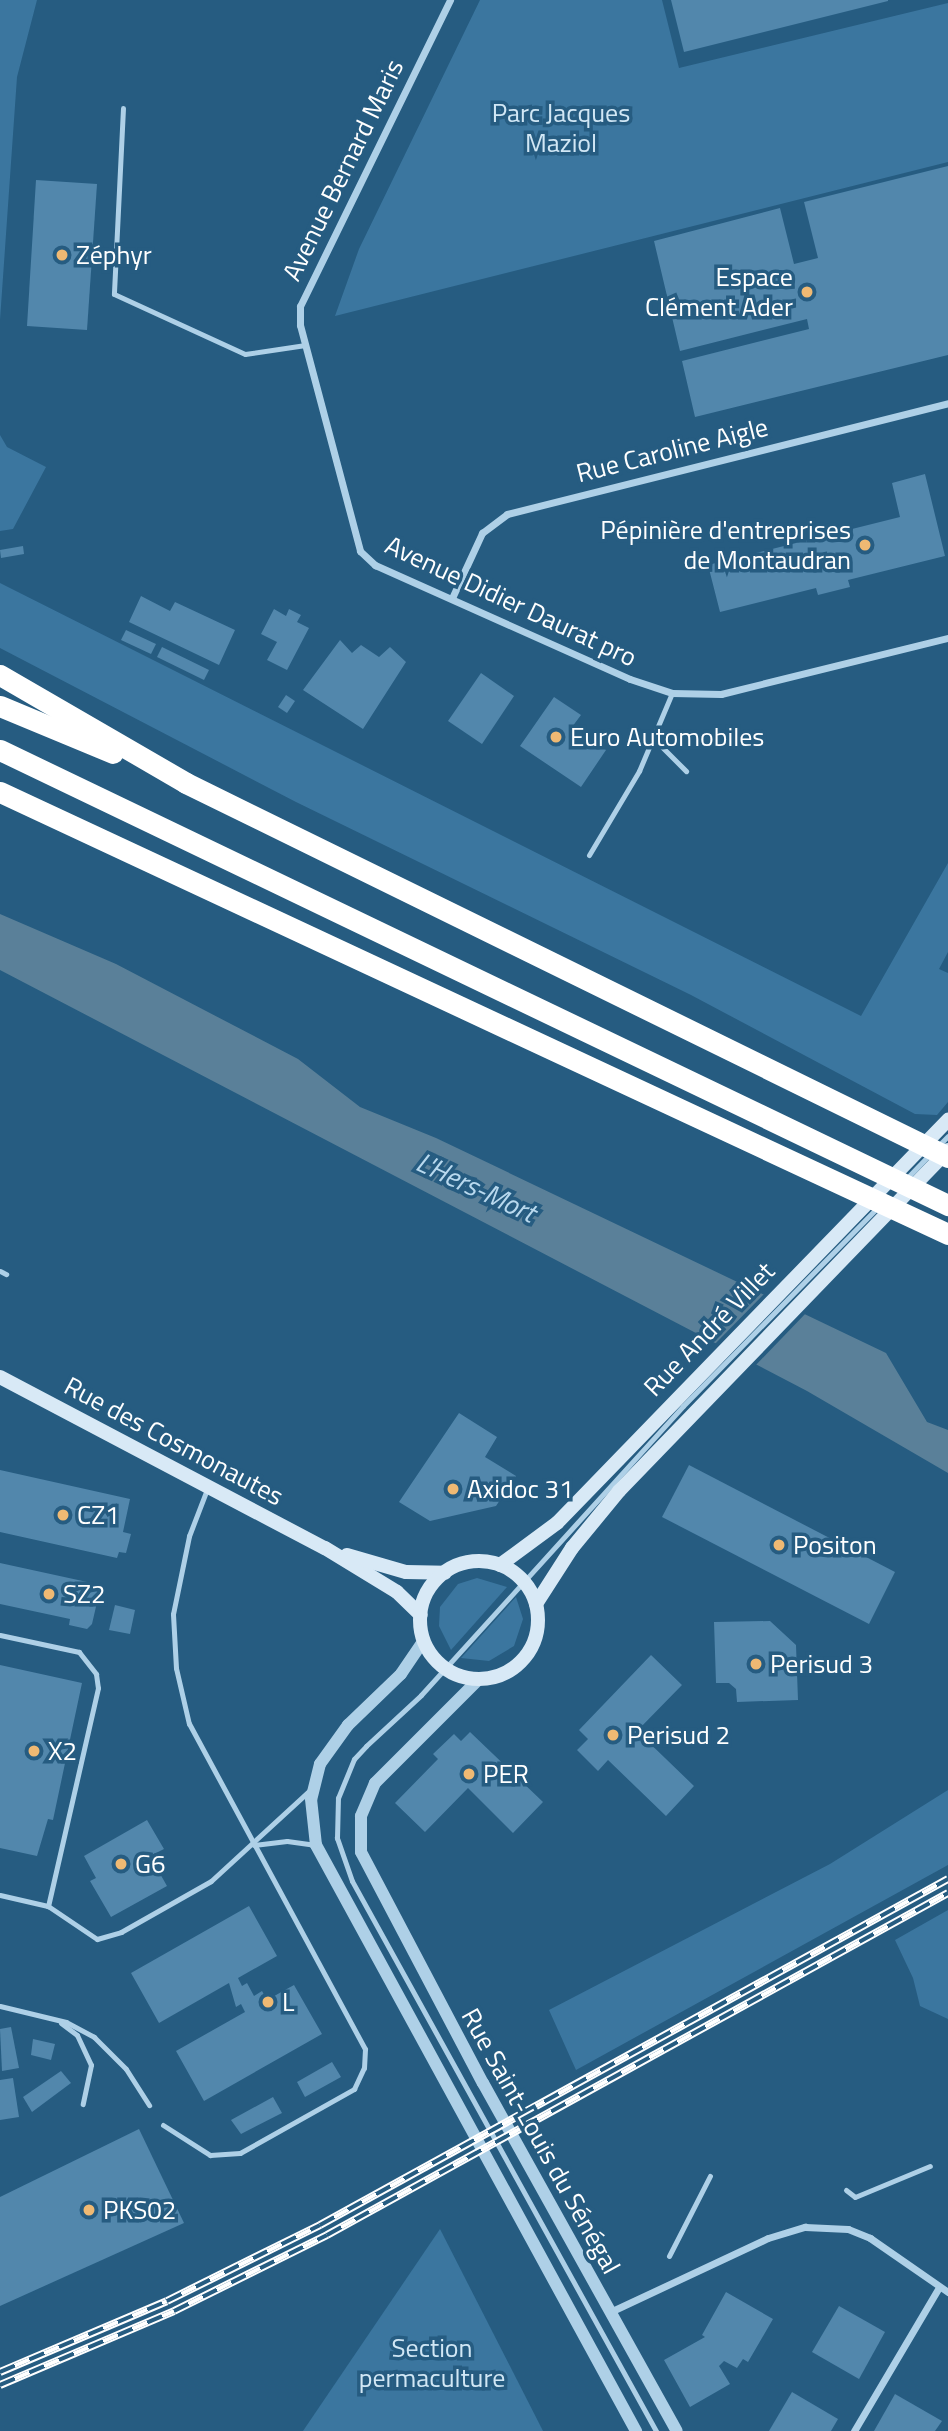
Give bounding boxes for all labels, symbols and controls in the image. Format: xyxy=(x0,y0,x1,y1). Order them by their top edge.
street label: Avenue Bernard Maris xyxy=(276,54,410,286)
park label: Parc Jacques Maziol xyxy=(492,97,630,158)
place label: Zéphyr xyxy=(76,239,152,271)
marker: Zéphyr xyxy=(54,247,70,263)
place label: Espace Clément Ader xyxy=(645,261,793,322)
marker: Espace Clément Ader xyxy=(799,284,815,300)
street label: Rue Caroline Aigle xyxy=(573,411,771,489)
place label: Pépinière d'entreprises de Montaudran xyxy=(600,514,851,576)
street label: Avenue Didier Daurat pro xyxy=(380,529,642,673)
marker: Pépinière d'entreprises de Montaudran xyxy=(857,537,873,553)
place label: Euro Automobiles xyxy=(570,721,764,753)
marker: Euro Automobiles xyxy=(548,729,564,745)
water label: L'Hers-Mort xyxy=(411,1145,541,1229)
street label: Rue André Villet xyxy=(637,1255,781,1403)
street label: Rue des Cosmonautes xyxy=(59,1370,289,1512)
place label: Axidoc 31 xyxy=(467,1473,574,1505)
marker: Axidoc 31 xyxy=(445,1481,461,1497)
place label: CZ1 xyxy=(77,1499,120,1531)
marker: CZ1 xyxy=(55,1507,71,1523)
place label: Positon xyxy=(793,1529,877,1561)
marker: Positon xyxy=(771,1537,787,1553)
place label: SZ2 xyxy=(63,1578,106,1610)
marker: SZ2 xyxy=(41,1586,57,1602)
place label: Perisud 3 xyxy=(770,1648,873,1680)
marker: Perisud 3 xyxy=(748,1656,764,1672)
place label: Perisud 2 xyxy=(627,1719,730,1751)
marker: Perisud 2 xyxy=(605,1727,621,1743)
place label: X2 xyxy=(48,1735,77,1767)
marker: X2 xyxy=(26,1743,42,1759)
place label: PER xyxy=(483,1758,529,1790)
marker: PER xyxy=(461,1766,477,1782)
place label: G6 xyxy=(135,1848,166,1880)
marker: G6 xyxy=(113,1856,129,1872)
place label: L xyxy=(282,1986,294,2018)
marker: L xyxy=(260,1994,276,2010)
street label: Rue Saint-Louis du Sénégal xyxy=(455,2003,627,2279)
place label: PKS02 xyxy=(103,2194,176,2226)
marker: PKS02 xyxy=(81,2202,97,2218)
park label: Section permaculture xyxy=(359,2332,505,2394)

